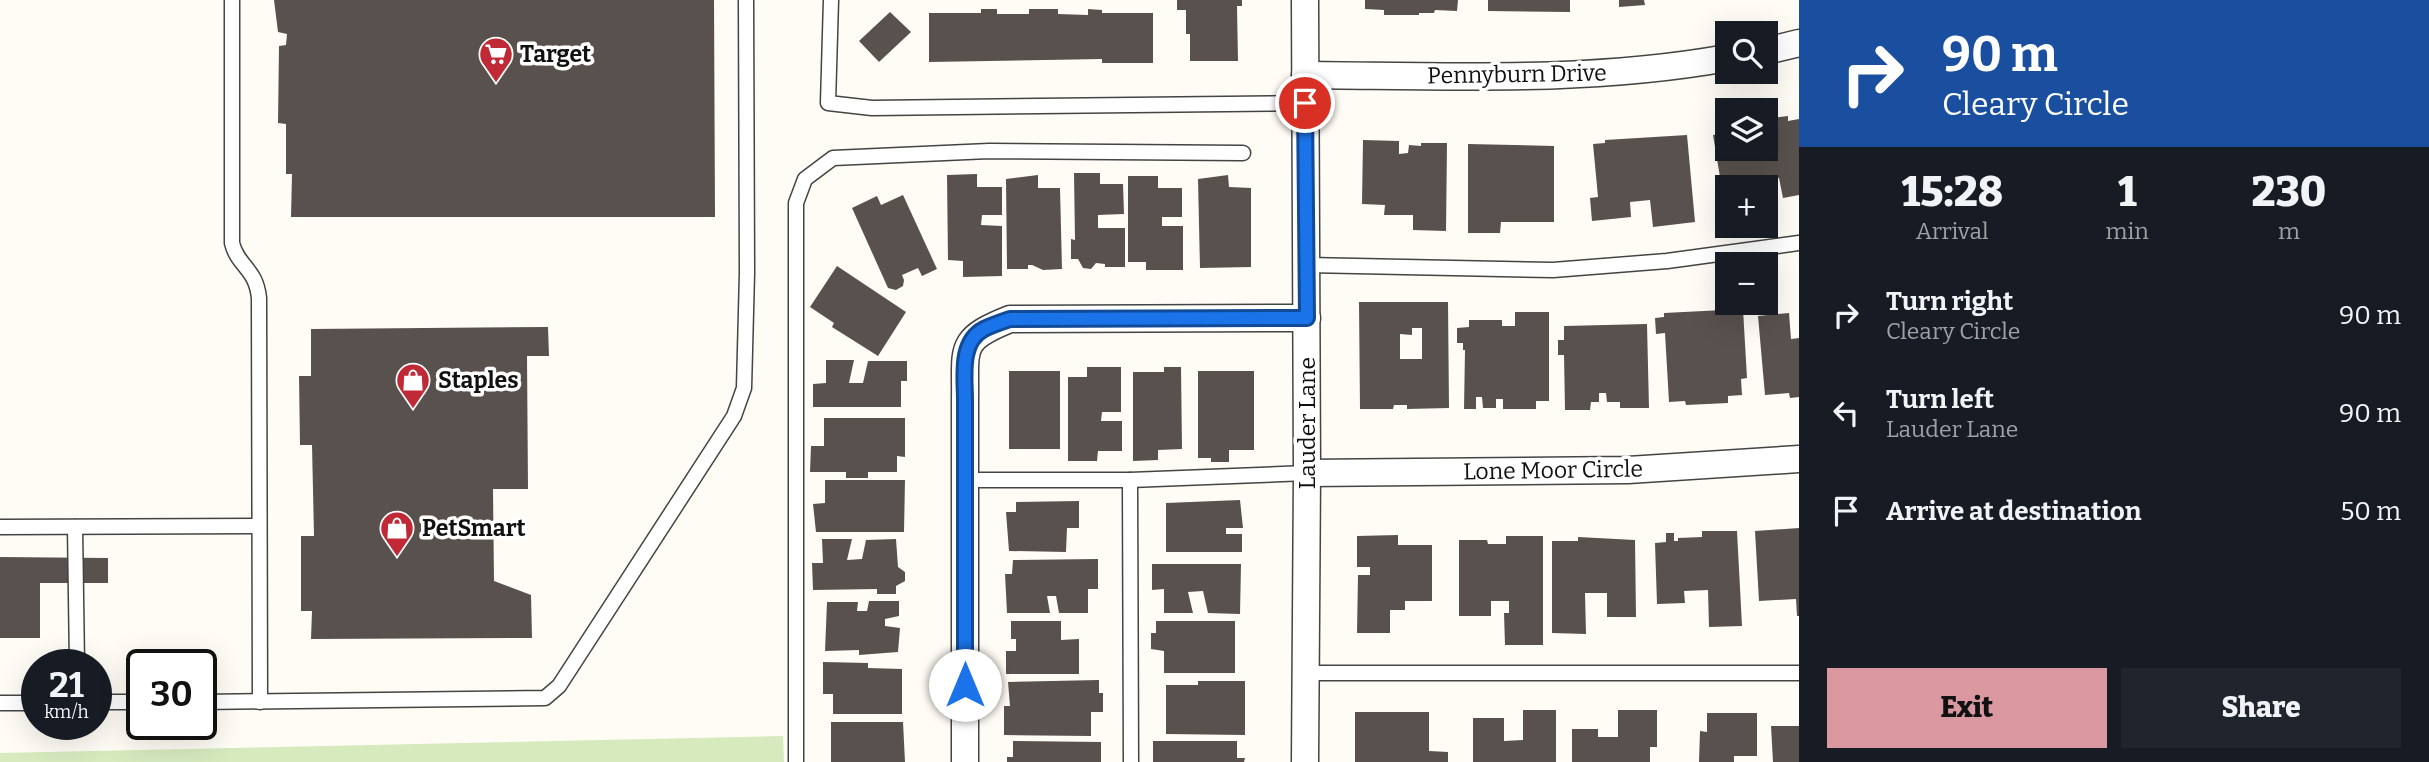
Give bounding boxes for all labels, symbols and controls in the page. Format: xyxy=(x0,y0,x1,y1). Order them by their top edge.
map controls xyxy=(1715,21,1778,315)
button: search xyxy=(1715,21,1778,84)
text: 90 m xyxy=(1942,25,2058,84)
icon: right xyxy=(1827,28,1918,119)
supermarket icon: Target xyxy=(477,35,515,84)
place label: Target xyxy=(520,40,591,68)
street label: Pennyburn Drive xyxy=(1427,58,1607,90)
pin xyxy=(1275,73,1335,133)
icon: arrive xyxy=(1286,84,1324,122)
text: Cleary Circle xyxy=(1942,85,2129,123)
button: layers xyxy=(1715,98,1778,161)
text: 15:28 xyxy=(1902,167,2003,217)
text: 1 xyxy=(2118,167,2137,217)
text: 230 xyxy=(2252,167,2326,217)
button: + xyxy=(1715,175,1778,238)
text: Arrival xyxy=(1916,217,1989,245)
text: min xyxy=(2106,217,2149,245)
text: m xyxy=(2278,217,2300,245)
button: − xyxy=(1715,252,1778,315)
text: Turn right xyxy=(1886,286,2013,317)
icon: right xyxy=(1827,296,1865,334)
text: 90 m xyxy=(2339,300,2401,331)
text: Cleary Circle xyxy=(1886,317,2020,345)
street label: Lauder Lane xyxy=(1293,357,1321,489)
shop icon: Staples xyxy=(394,361,432,410)
place label: Staples xyxy=(438,366,519,394)
text: Turn left xyxy=(1886,384,1994,415)
icon: left xyxy=(1827,394,1865,432)
text: 90 m xyxy=(2339,398,2401,429)
text: Lauder Lane xyxy=(1886,415,2018,443)
street label: Lone Moor Circle xyxy=(1463,454,1643,486)
icon: arrive xyxy=(1827,492,1865,530)
text: Arrive at destination xyxy=(1886,496,2141,527)
text: 50 m xyxy=(2340,496,2401,527)
shop icon: PetSmart xyxy=(378,509,416,558)
place label: PetSmart xyxy=(422,514,526,542)
position arrow xyxy=(928,648,1002,722)
speed limit sign: 30 xyxy=(126,649,217,740)
text: 21 xyxy=(49,664,84,706)
button: Exit xyxy=(1827,668,2107,748)
button: Share xyxy=(2121,668,2401,748)
text: km/h xyxy=(44,701,89,723)

